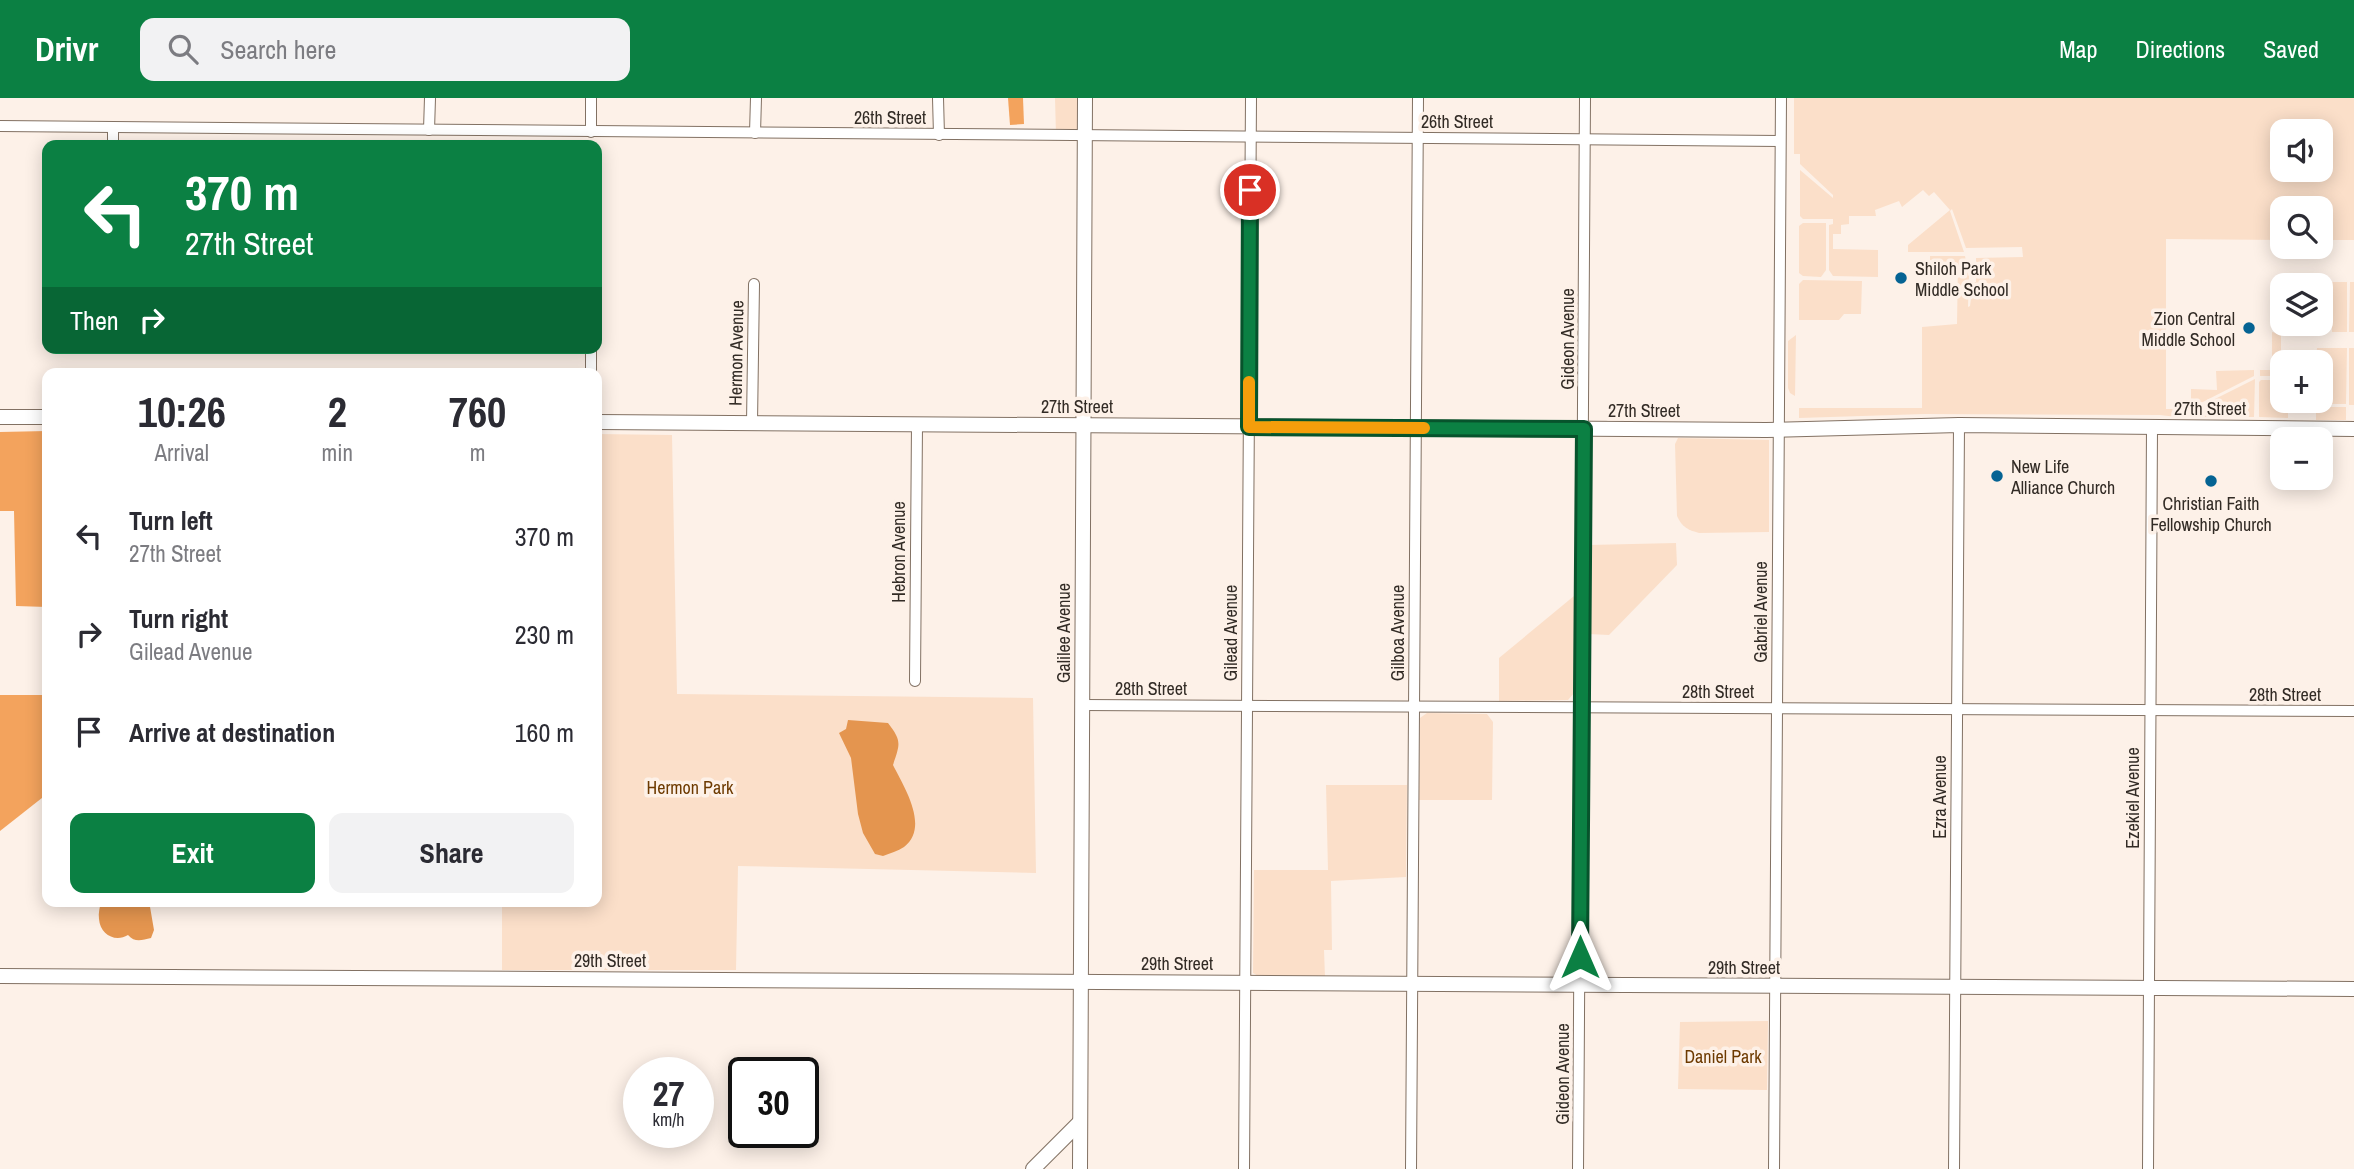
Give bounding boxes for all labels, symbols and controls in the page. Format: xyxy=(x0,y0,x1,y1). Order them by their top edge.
search box xyxy=(140,18,630,81)
text: Drivr xyxy=(35,27,98,71)
icon: search xyxy=(164,30,202,68)
text: Search here xyxy=(220,32,336,67)
text: Map xyxy=(2059,33,2097,65)
text: Directions xyxy=(2135,33,2225,65)
text: Saved xyxy=(2263,33,2319,65)
street label: 26th Street xyxy=(854,105,926,130)
street label: 26th Street xyxy=(1421,109,1493,134)
map controls xyxy=(2270,119,2333,490)
button: sound xyxy=(2270,119,2333,182)
text: 370 m xyxy=(185,159,299,225)
pin xyxy=(1220,160,1280,220)
icon: left xyxy=(70,168,161,259)
icon: arrive xyxy=(1231,171,1269,209)
button: search xyxy=(2270,196,2333,259)
text: 27th Street xyxy=(185,222,313,265)
place label: Shiloh Park Middle School xyxy=(1915,256,2009,302)
marker: Shiloh Park Middle School xyxy=(1893,270,1909,286)
button: layers xyxy=(2270,273,2333,336)
street label: Gideon Avenue xyxy=(1555,288,1580,390)
street label: Hermon Avenue xyxy=(723,300,749,406)
icon: right xyxy=(133,301,171,339)
text: Then xyxy=(70,303,119,338)
place label: Zion Central Middle School xyxy=(2141,306,2235,352)
marker: Zion Central Middle School xyxy=(2241,320,2257,336)
button: + xyxy=(2270,350,2333,413)
text: 10:26 xyxy=(138,384,226,440)
text: 2 xyxy=(328,384,347,440)
text: 760 xyxy=(449,384,506,440)
street label: 27th Street xyxy=(1041,394,1113,419)
street label: 27th Street xyxy=(2174,396,2246,421)
street label: 27th Street xyxy=(1608,398,1680,423)
button: − xyxy=(2270,427,2333,490)
text: Arrival xyxy=(155,437,209,468)
text: min xyxy=(322,437,353,468)
text: m xyxy=(470,437,485,468)
place label: New Life Alliance Church xyxy=(2010,454,2115,500)
marker: New Life Alliance Church xyxy=(1989,468,2005,484)
marker: Christian Faith Fellowship Church xyxy=(2203,473,2219,489)
place label: Christian Faith Fellowship Church xyxy=(2150,491,2272,537)
street label: Hebron Avenue xyxy=(886,501,911,603)
text: Turn left xyxy=(129,503,213,538)
icon: left xyxy=(70,517,108,555)
text: 370 m xyxy=(515,519,574,554)
text: 27th Street xyxy=(129,538,221,569)
street label: Gabriel Avenue xyxy=(1748,561,1773,663)
street label: Galilee Avenue xyxy=(1051,583,1076,683)
street label: Gilead Avenue xyxy=(1218,585,1243,681)
street label: Gilboa Avenue xyxy=(1385,585,1410,681)
text: Turn right xyxy=(129,601,228,636)
icon: right xyxy=(70,615,108,653)
text: 230 m xyxy=(515,617,574,652)
text: Gilead Avenue xyxy=(129,636,252,667)
street label: 28th Street xyxy=(1115,676,1187,701)
street label: 28th Street xyxy=(1682,679,1754,704)
street label: 28th Street xyxy=(2249,682,2321,707)
icon: arrive xyxy=(70,713,108,751)
text: Arrive at destination xyxy=(129,715,335,750)
text: 160 m xyxy=(515,715,574,750)
street label: Ezekiel Avenue xyxy=(2120,747,2145,849)
street label: Ezra Avenue xyxy=(1927,755,1952,839)
park label: Hermon Park xyxy=(647,775,734,800)
button: Exit xyxy=(70,813,315,893)
button: Share xyxy=(329,813,574,893)
position arrow xyxy=(1543,920,1617,994)
street label: 29th Street xyxy=(574,948,646,973)
street label: 29th Street xyxy=(1141,951,1213,976)
street label: 29th Street xyxy=(1708,955,1780,980)
street label: Gideon Avenue xyxy=(1550,1023,1575,1125)
park label: Daniel Park xyxy=(1684,1044,1762,1069)
speed limit sign: 30 xyxy=(728,1057,819,1148)
text: 27 xyxy=(653,1070,684,1117)
text: km/h xyxy=(653,1107,685,1132)

